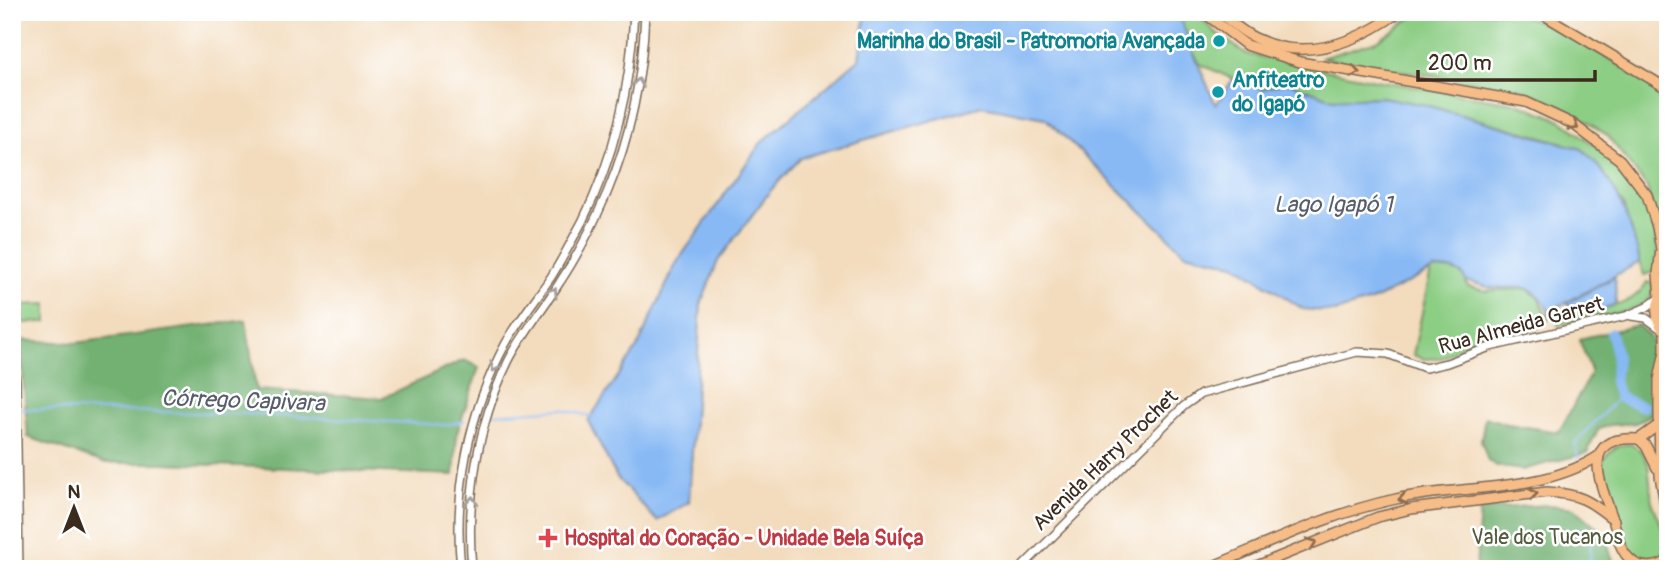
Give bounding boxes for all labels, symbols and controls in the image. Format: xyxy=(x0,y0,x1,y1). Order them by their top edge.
place label: Marinha do Brasil - Patromoria Avançada xyxy=(857,28,1205,55)
marker: Marinha do Brasil - Patromoria Avançada xyxy=(1211,33,1227,49)
scale bar xyxy=(1418,38,1594,82)
text: 200 m xyxy=(1428,50,1492,77)
one-way arrow xyxy=(1349,64,1361,79)
place label: Anfiteatro do Igapó xyxy=(1232,67,1325,118)
one-way arrow xyxy=(630,77,645,89)
marker: Anfiteatro do Igapó xyxy=(1210,84,1226,100)
one-way arrow xyxy=(1566,118,1579,131)
water label: Lago Igapó 1 xyxy=(1274,190,1394,219)
one-way arrow xyxy=(545,287,557,300)
street label: Rua Almeida Garret xyxy=(1435,290,1607,361)
one-way arrow xyxy=(489,360,503,372)
water label: Córrego Capivara xyxy=(161,383,326,418)
street label: Avenida Harry Prochet xyxy=(1027,383,1184,537)
north arrow xyxy=(38,472,108,542)
text: N xyxy=(68,480,81,504)
one-way arrow xyxy=(1527,487,1539,502)
one-way arrow xyxy=(1397,491,1409,506)
one-way arrow xyxy=(464,495,479,506)
park label: Vale dos Tucanos xyxy=(1471,524,1623,551)
place label: Hospital do Coração - Unidade Bela Suíça xyxy=(564,525,924,552)
marker: Hospital do Coração - Unidade Bela Suíça xyxy=(538,528,558,548)
one-way arrow xyxy=(1305,537,1317,551)

